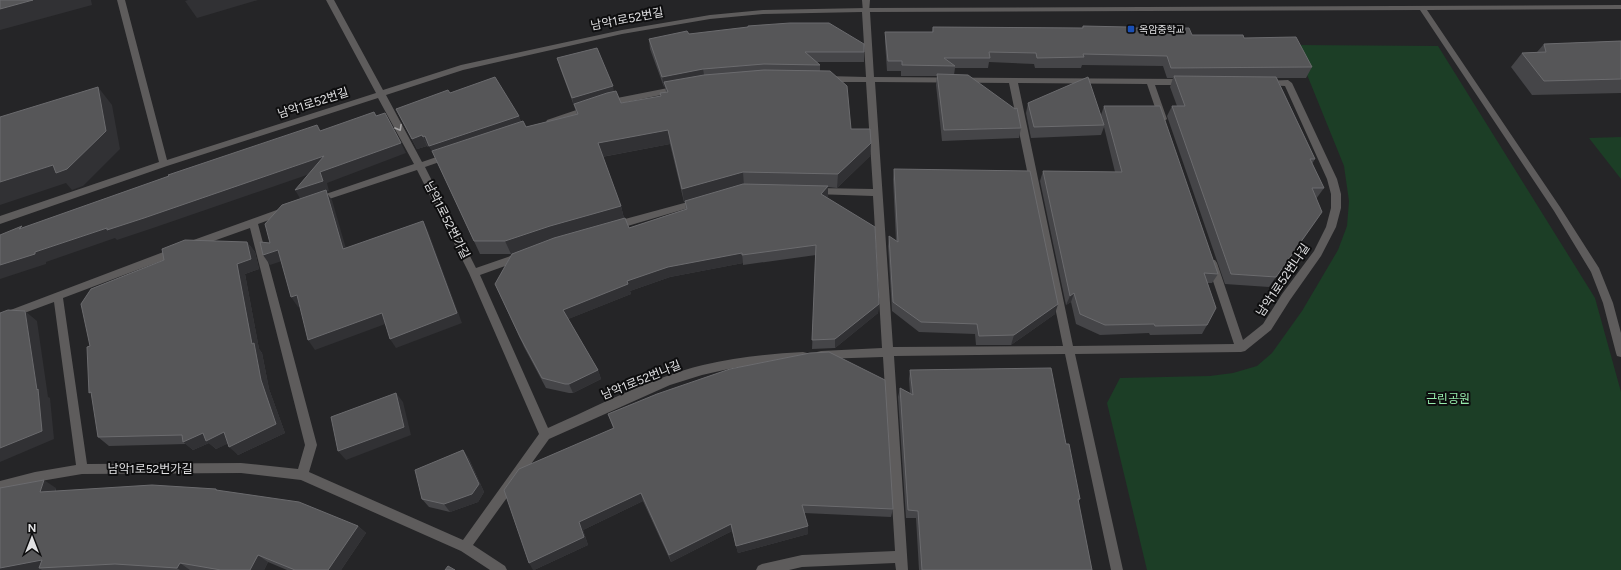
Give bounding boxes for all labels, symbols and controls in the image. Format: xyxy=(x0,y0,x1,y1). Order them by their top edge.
street label: 남악1로52번길 xyxy=(589,5,665,33)
place label: 옥암중학교 xyxy=(1139,23,1185,36)
marker: 옥암중학교 xyxy=(1126,24,1136,34)
street label: 남악1로52번길 xyxy=(276,85,350,121)
one-way arrow xyxy=(394,124,401,131)
street label: 남악1로52번가길 xyxy=(422,179,472,261)
street label: 남악1로52번나길 xyxy=(1253,241,1313,319)
street label: 남악1로52번나길 xyxy=(599,358,683,402)
park label: 근린공원 xyxy=(1426,392,1470,406)
street label: 남악1로52번가길 xyxy=(108,462,192,476)
north arrow xyxy=(12,518,52,558)
text: N xyxy=(28,522,36,535)

